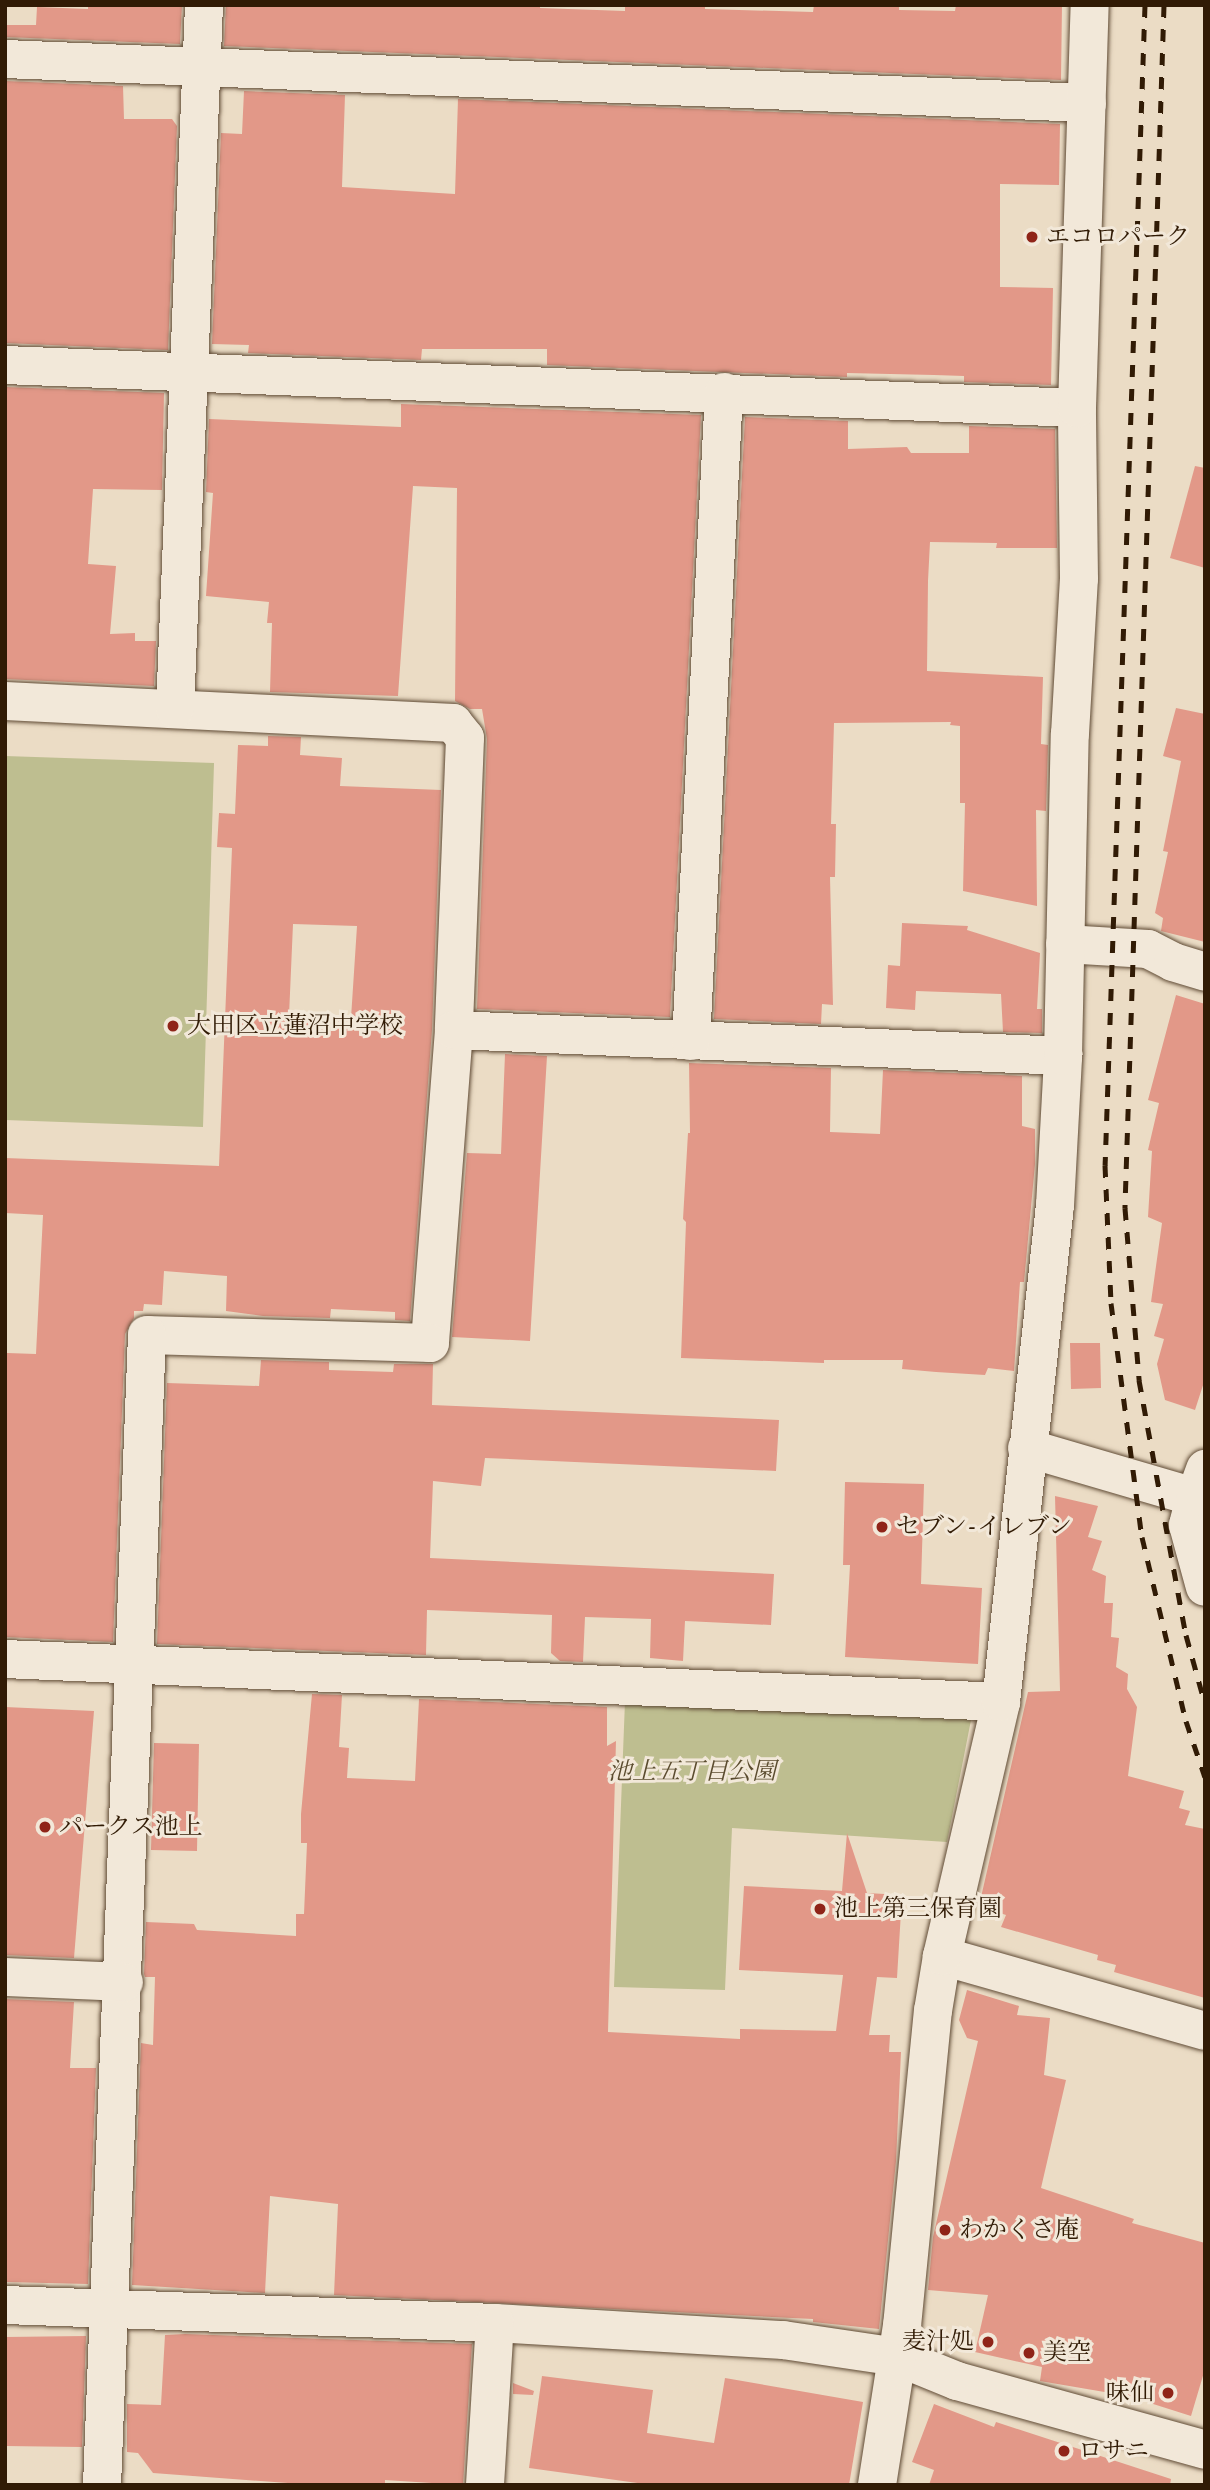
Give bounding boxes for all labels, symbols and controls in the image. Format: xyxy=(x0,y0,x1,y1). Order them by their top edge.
place label: エコロパーク xyxy=(1046,223,1190,251)
marker: エコロパーク xyxy=(1024,229,1040,245)
place label: 大田区立蓮沼中学校 xyxy=(187,1012,403,1040)
marker: 大田区立蓮沼中学校 xyxy=(165,1018,181,1034)
place label: セブン-イレブン xyxy=(896,1513,1074,1541)
marker: セブン-イレブン xyxy=(874,1519,890,1535)
park label: 池上五丁目公園 xyxy=(608,1758,776,1786)
place label: パークス池上 xyxy=(59,1813,203,1841)
marker: パークス池上 xyxy=(37,1819,53,1835)
place label: 池上第三保育園 xyxy=(834,1895,1002,1923)
marker: 池上第三保育園 xyxy=(812,1901,828,1917)
place label: わかくさ庵 xyxy=(959,2216,1079,2244)
marker: わかくさ庵 xyxy=(937,2222,953,2238)
place label: 麦汁処 xyxy=(902,2328,974,2356)
marker: 麦汁処 xyxy=(980,2334,996,2350)
place label: 美空 xyxy=(1043,2339,1091,2367)
marker: 美空 xyxy=(1021,2345,1037,2361)
place label: 味仙 xyxy=(1106,2379,1154,2407)
marker: 味仙 xyxy=(1160,2385,1176,2401)
place label: ロサニ xyxy=(1078,2437,1150,2465)
marker: ロサニ xyxy=(1056,2443,1072,2459)

